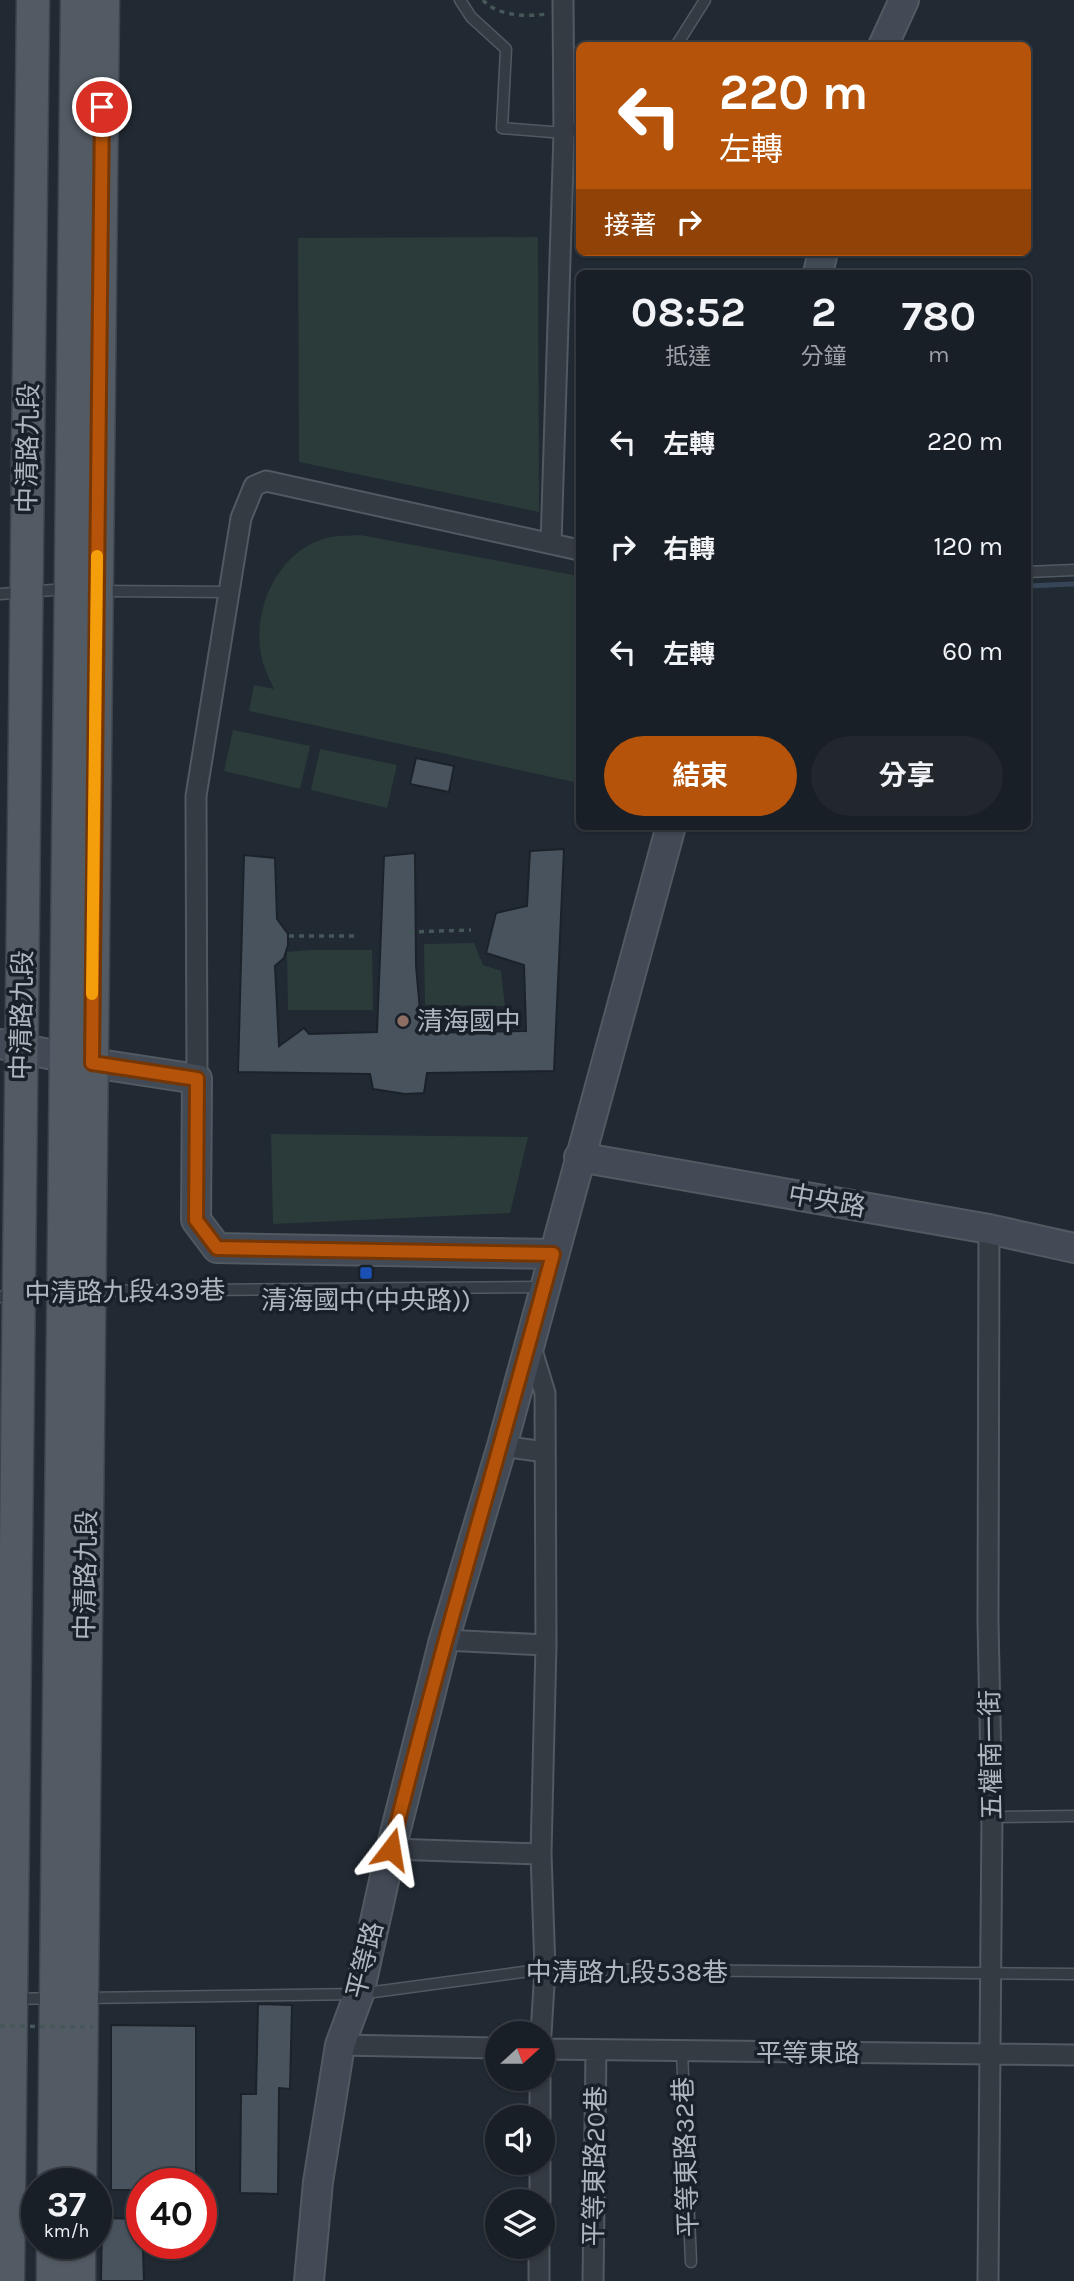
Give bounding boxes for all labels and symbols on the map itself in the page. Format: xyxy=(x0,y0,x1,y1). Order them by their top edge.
pin xyxy=(72,77,132,137)
street label: 中清路九段 xyxy=(11,383,45,513)
street label: 中清路九段 xyxy=(5,950,39,1080)
place label: 清海國中 xyxy=(417,1006,521,1037)
marker: 清海國中 xyxy=(395,1013,411,1029)
street label: 中央路 xyxy=(786,1179,868,1223)
marker: 清海國中(中央路)) xyxy=(358,1265,374,1281)
street label: 中清路九段439巷 xyxy=(24,1275,226,1309)
place label: 清海國中(中央路)) xyxy=(261,1285,471,1316)
street label: 中清路九段 xyxy=(69,1510,103,1640)
street label: 五權南一街 xyxy=(974,1690,1008,1820)
position arrow xyxy=(354,1812,428,1886)
street label: 平等路 xyxy=(341,1918,389,2002)
street label: 中清路九段538巷 xyxy=(526,1957,728,1988)
north arrow xyxy=(485,2021,555,2091)
street label: 平等東路 xyxy=(756,2038,860,2069)
street label: 平等東路32巷 xyxy=(668,2076,704,2238)
street label: 平等東路20巷 xyxy=(578,2085,612,2247)
speed limit sign: 40 xyxy=(126,2168,217,2259)

